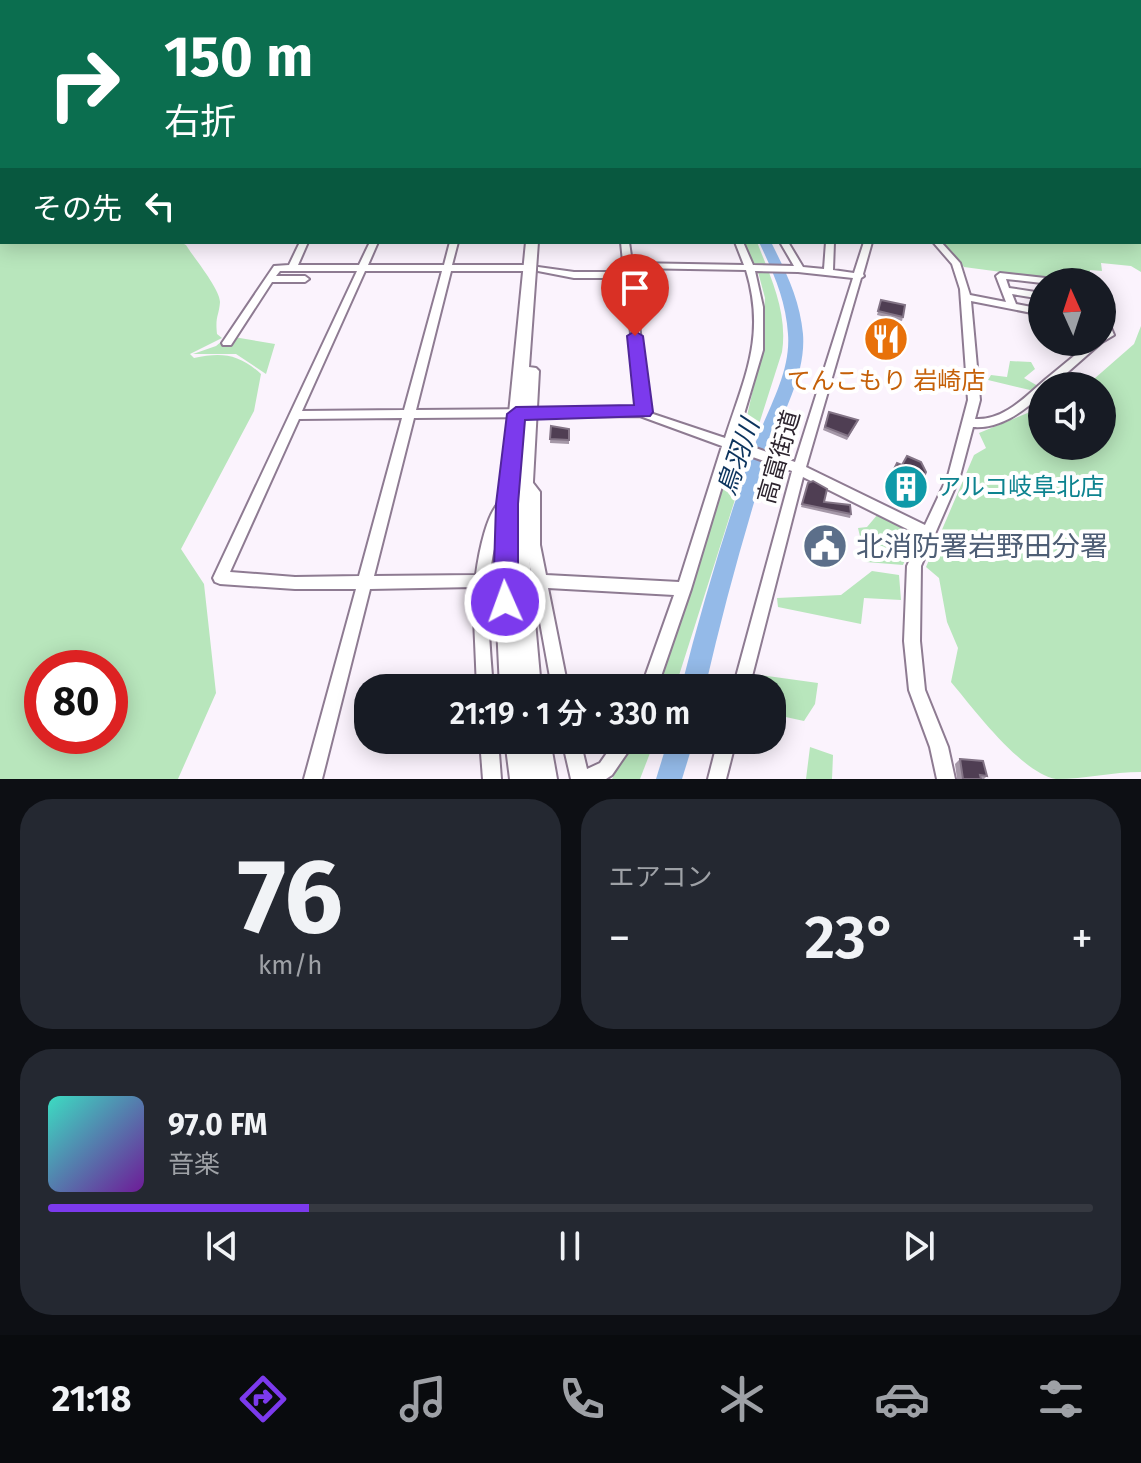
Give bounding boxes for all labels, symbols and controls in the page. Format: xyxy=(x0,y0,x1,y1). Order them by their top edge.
text: 150 m xyxy=(164,24,313,91)
icon: right xyxy=(32,32,136,136)
text: 右折 xyxy=(164,100,236,144)
icon: left xyxy=(138,184,182,228)
text: その先 xyxy=(32,191,122,227)
pin xyxy=(601,254,669,336)
icon: arrive xyxy=(613,266,657,310)
north arrow xyxy=(1028,268,1116,356)
map controls xyxy=(1028,268,1116,460)
restaurant icon: てんこもり 岩崎店 xyxy=(862,315,910,363)
place label: てんこもり 岩崎店 xyxy=(787,367,985,395)
button: sound xyxy=(1028,372,1116,460)
street label: 高富街道 xyxy=(752,407,806,507)
water label: 鳥羽川 xyxy=(711,412,767,499)
building icon: アルコ岐阜北店 xyxy=(882,463,930,511)
place label: アルコ岐阜北店 xyxy=(937,473,1104,501)
public building icon: 北消防署岩野田分署 xyxy=(801,522,849,570)
place label: 北消防署岩野田分署 xyxy=(856,530,1108,563)
position arrow xyxy=(463,560,547,644)
speed limit sign: 80 xyxy=(24,650,128,754)
text: 21:19 · 1 分 · 330 m xyxy=(450,696,690,732)
text: 76 xyxy=(238,835,343,960)
text: エアコン xyxy=(609,862,713,893)
text: 23° xyxy=(804,902,897,974)
text: − xyxy=(609,912,631,965)
text: + xyxy=(1071,912,1093,965)
text: km/h xyxy=(258,950,322,981)
text: 97.0 FM xyxy=(168,1107,267,1143)
text: 音楽 xyxy=(168,1149,220,1180)
icon: previous xyxy=(200,1224,244,1268)
icon: pause xyxy=(548,1224,592,1268)
icon: next xyxy=(897,1224,941,1268)
icon: directions xyxy=(235,1371,291,1427)
icon: music xyxy=(395,1371,451,1427)
icon: phone xyxy=(554,1371,610,1427)
icon: climate xyxy=(714,1371,770,1427)
icon: car xyxy=(874,1371,930,1427)
icon: filters xyxy=(1033,1371,1089,1427)
text: 21:18 xyxy=(52,1377,131,1421)

